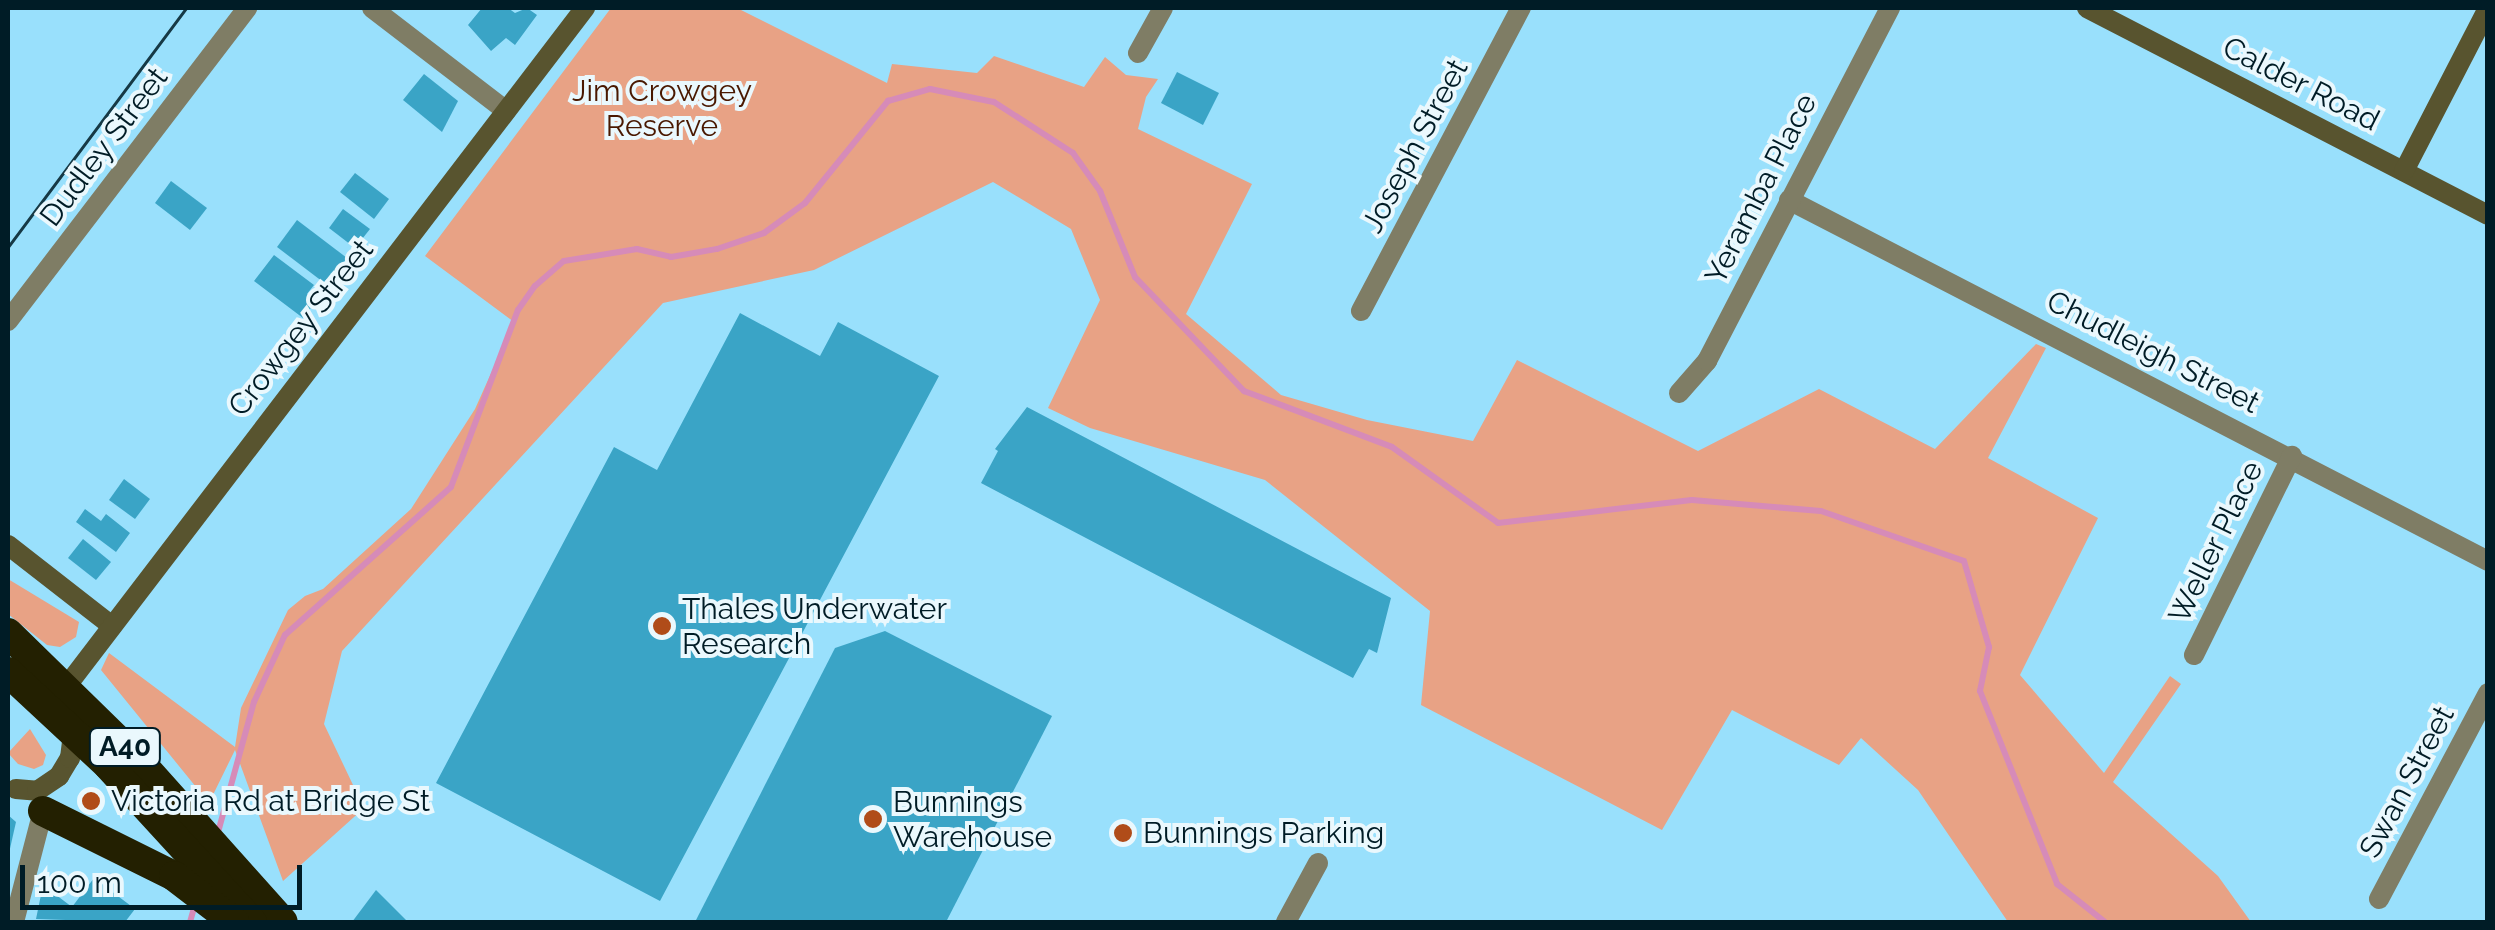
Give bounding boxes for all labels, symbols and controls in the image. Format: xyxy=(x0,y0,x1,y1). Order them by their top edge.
street label: Calder Road xyxy=(2216,29,2386,139)
street label: Joseph Street xyxy=(1354,53,1476,239)
street label: Dudley Street xyxy=(32,60,176,234)
park label: Jim Crowgey Reserve xyxy=(572,73,752,144)
street label: Yeramba Place xyxy=(1698,88,1824,290)
street label: Crowgey Street xyxy=(221,232,381,424)
street label: Chudleigh Street xyxy=(2041,283,2265,421)
street label: Weller Place xyxy=(2161,455,2271,629)
place label: Thales Underwater Research xyxy=(682,591,947,662)
marker: Thales Underwater Research xyxy=(651,615,673,637)
street label: Swan Street xyxy=(2352,700,2462,864)
road number: A40 xyxy=(88,724,162,770)
place label: Victoria Rd at Bridge St xyxy=(111,783,430,819)
place label: Bunnings Warehouse xyxy=(893,784,1052,854)
marker: Victoria Rd at Bridge St xyxy=(80,790,102,812)
marker: Bunnings Warehouse xyxy=(862,808,884,830)
place label: Bunnings Parking xyxy=(1143,815,1384,851)
marker: Bunnings Parking xyxy=(1112,822,1134,844)
scale bar xyxy=(25,845,308,907)
text: 100 m xyxy=(37,865,122,900)

